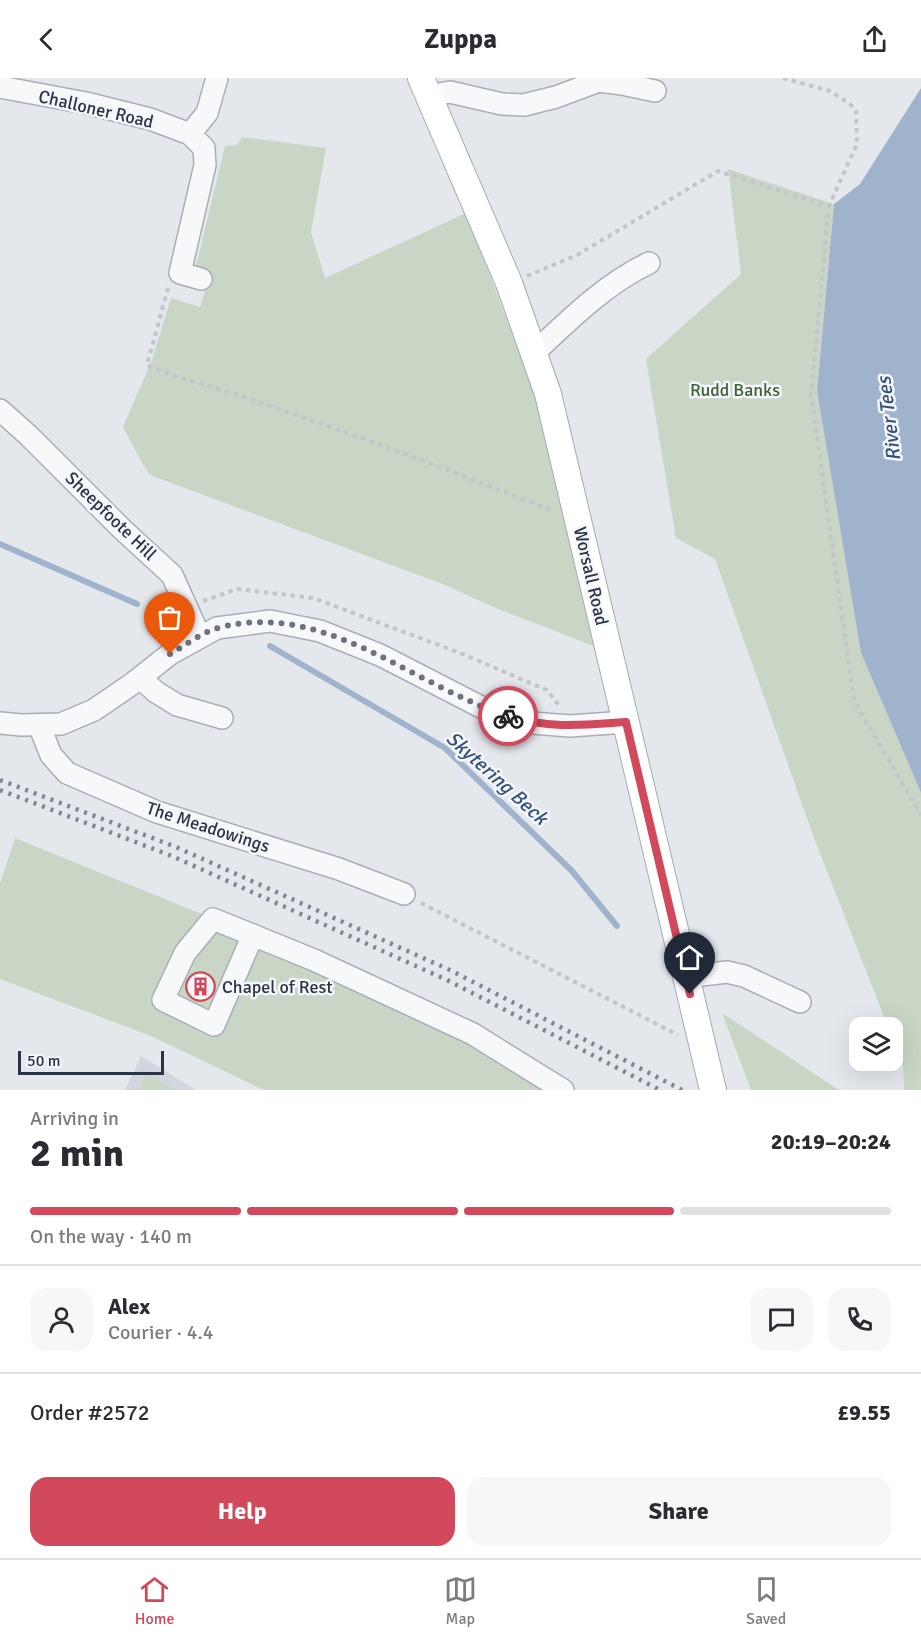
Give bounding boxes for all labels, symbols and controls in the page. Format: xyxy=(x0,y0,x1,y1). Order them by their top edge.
icon: back xyxy=(30,23,63,56)
text: Zuppa xyxy=(424,23,497,56)
icon: share xyxy=(858,23,891,56)
street label: Challoner Road xyxy=(36,85,156,133)
water label: River Tees xyxy=(871,373,907,463)
park label: Rudd Banks xyxy=(690,379,780,401)
street label: Sheepfoote Hill xyxy=(61,467,161,565)
street label: Worsall Road xyxy=(569,525,613,627)
pin xyxy=(144,592,195,654)
icon: bag xyxy=(153,601,186,634)
courier xyxy=(478,686,538,746)
icon: bike xyxy=(492,700,525,733)
water label: Skytering Beck xyxy=(441,726,554,831)
street label: The Meadowings xyxy=(144,797,273,857)
pin xyxy=(664,932,715,994)
icon: home xyxy=(673,941,706,974)
building icon: Chapel of Rest xyxy=(185,971,217,1003)
place label: Chapel of Rest xyxy=(222,976,333,998)
map controls xyxy=(849,1017,903,1071)
button: layers xyxy=(849,1017,903,1071)
scale bar xyxy=(18,1048,164,1076)
text: 50 m xyxy=(27,1051,61,1071)
text: Arriving in xyxy=(30,1106,119,1131)
text: 20:19–20:24 xyxy=(771,1128,891,1155)
text: 2 min xyxy=(30,1129,124,1177)
text: On the way · 140 m xyxy=(30,1224,192,1249)
button: person xyxy=(30,1288,93,1351)
button: chat xyxy=(750,1288,813,1351)
button: phone xyxy=(828,1288,891,1351)
text: Alex xyxy=(108,1293,150,1320)
text: Courier · 4.4 xyxy=(108,1320,214,1345)
text: Order #2572 xyxy=(30,1399,150,1426)
text: £9.55 xyxy=(837,1399,891,1426)
button: Help xyxy=(30,1477,455,1546)
button: Share xyxy=(467,1477,891,1546)
tab: Home xyxy=(135,1573,175,1629)
tab: Map xyxy=(444,1573,477,1629)
tab: Saved xyxy=(746,1573,786,1629)

